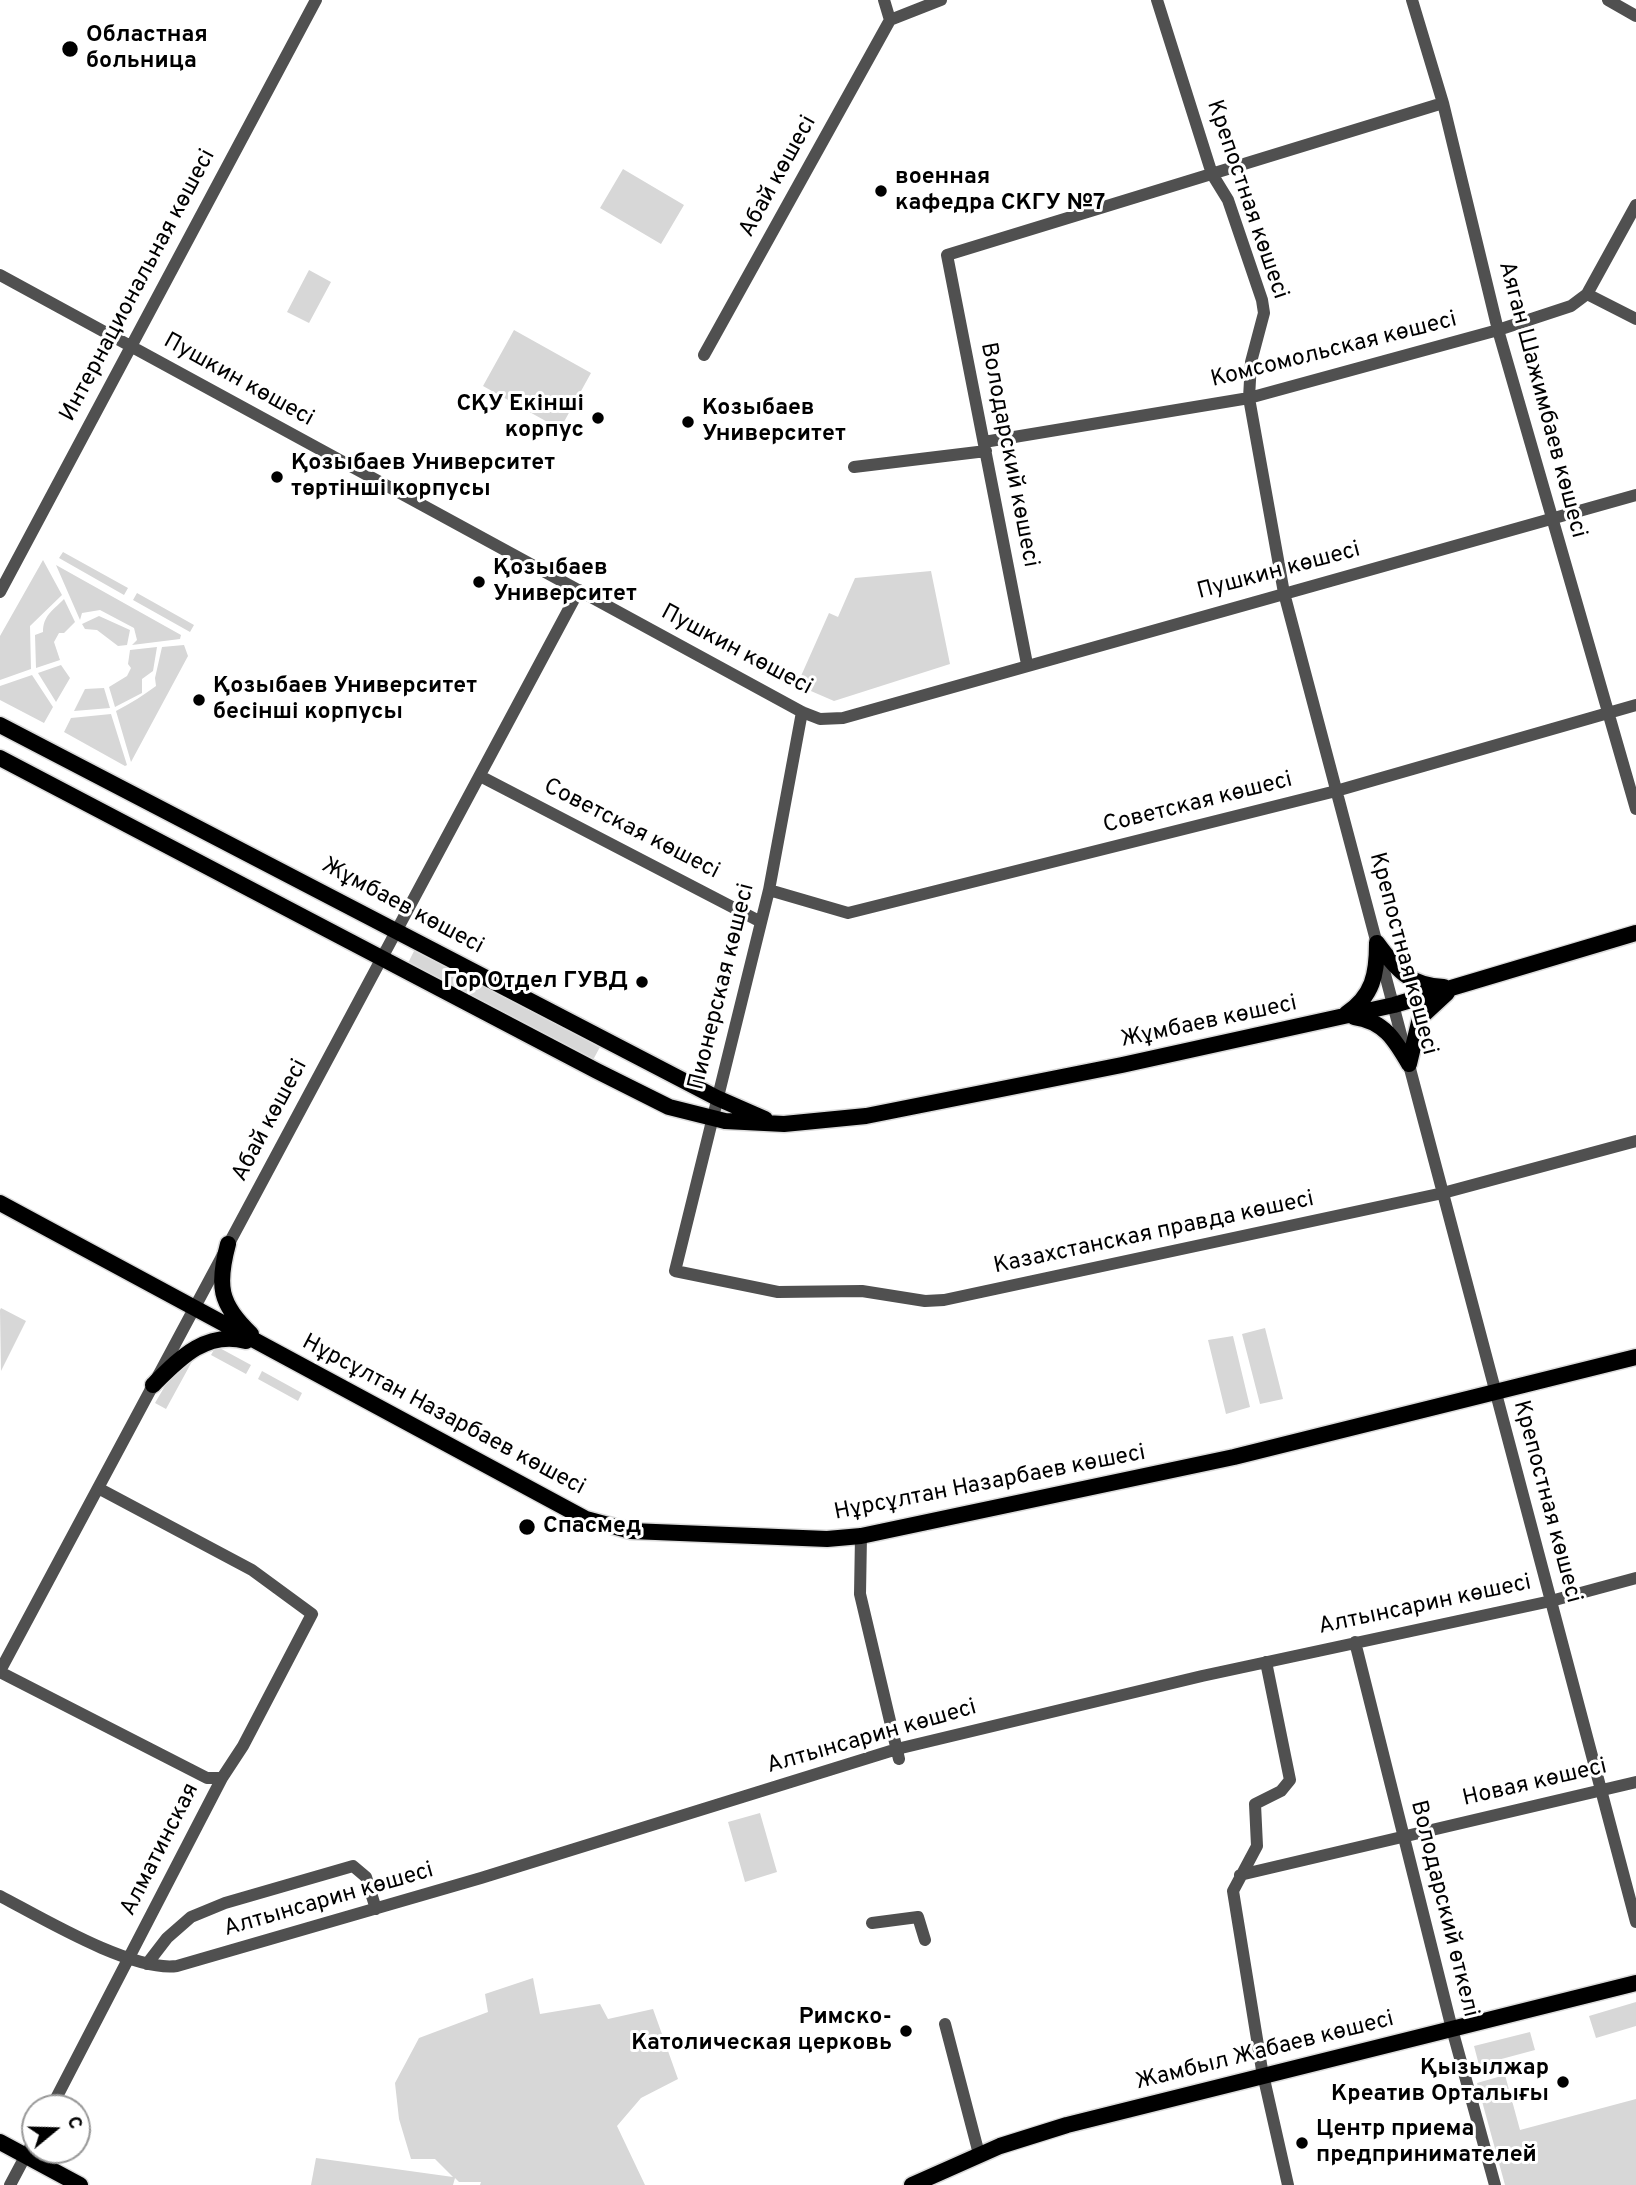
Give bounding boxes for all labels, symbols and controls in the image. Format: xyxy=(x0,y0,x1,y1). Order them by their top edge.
place label: Областная больница xyxy=(86,22,208,76)
marker: Областная больница xyxy=(60,39,80,59)
street label: Крепостная көшесі xyxy=(1199,97,1293,303)
street label: Абай көшесі xyxy=(734,112,824,242)
street label: Интернациональная көшесі xyxy=(55,145,223,427)
place label: военная кафедра СКГУ №7 xyxy=(895,164,1105,218)
marker: военная кафедра СКГУ №7 xyxy=(873,183,889,199)
street label: Аяган Шажимбаев көшесі xyxy=(1491,259,1591,541)
street label: Комсомольская көшесі xyxy=(1208,307,1460,395)
street label: Пушкин көшесі xyxy=(158,328,318,434)
street label: Володарский көшесі xyxy=(973,340,1043,570)
place label: СҚУ Екінші корпус xyxy=(456,391,584,445)
place label: Козыбаев Университет xyxy=(702,395,846,449)
marker: СҚУ Екінші корпус xyxy=(590,410,606,426)
marker: Козыбаев Университет xyxy=(680,414,696,430)
place label: Қозыбаев Университет төртінші корпусы xyxy=(291,450,555,504)
marker: Қозыбаев Университет төртінші корпусы xyxy=(269,469,285,485)
street label: Пушкин көшесі xyxy=(1195,537,1363,607)
place label: Қозыбаев Университет xyxy=(493,555,637,609)
marker: Қозыбаев Университет xyxy=(471,574,487,590)
street label: Пушкин көшесі xyxy=(656,599,816,703)
place label: Қозыбаев Университет бесінші корпусы xyxy=(213,673,477,727)
marker: Қозыбаев Университет бесінші корпусы xyxy=(191,692,207,708)
street label: Советская көшесі xyxy=(1101,767,1295,841)
street label: Советская көшесі xyxy=(538,774,724,886)
street label: Крепостная көшесі xyxy=(1362,850,1442,1058)
street label: Жұмбаев көшесі xyxy=(316,853,488,961)
street label: Пионерская көшесі xyxy=(684,881,762,1093)
place label: Гор Отдел ГУВД xyxy=(443,968,628,996)
marker: Гор Отдел ГУВД xyxy=(634,974,650,990)
street label: Жұмбаев көшесі xyxy=(1118,991,1300,1055)
street label: Абай көшесі xyxy=(227,1055,315,1187)
street label: Казахстанская правда көшесі xyxy=(991,1187,1317,1281)
street label: Нұрсұлтан Назарбаев көшесі xyxy=(297,1330,589,1502)
street label: Крепостная көшесі xyxy=(1506,1398,1586,1606)
street label: Нұрсұлтан Назарбаев көшесі xyxy=(832,1440,1148,1528)
place label: Спасмед xyxy=(543,1513,641,1541)
marker: Спасмед xyxy=(517,1517,537,1537)
street label: Алтынсарин көшесі xyxy=(1316,1570,1534,1642)
street label: Алтынсарин көшесі xyxy=(764,1695,980,1781)
street label: Новая көшесі xyxy=(1460,1754,1610,1814)
street label: Алматинская xyxy=(116,1779,206,1921)
street label: Володарский өткелі xyxy=(1403,1798,1483,2020)
street label: Алтынсарин көшесі xyxy=(221,1858,437,1944)
place label: Римско- Католическая церковь xyxy=(631,2004,892,2058)
street label: Жамбыл Жабаев көшесі xyxy=(1133,2007,1397,2097)
marker: Римско- Католическая церковь xyxy=(898,2023,914,2039)
place label: Қызылжар Креатив Орталығы xyxy=(1331,2055,1549,2109)
marker: Қызылжар Креатив Орталығы xyxy=(1555,2074,1571,2090)
north arrow xyxy=(21,2094,91,2164)
text: С xyxy=(61,2113,87,2132)
place label: Центр приема предпринимателей xyxy=(1316,2116,1537,2170)
marker: Центр приема предпринимателей xyxy=(1294,2135,1310,2151)

